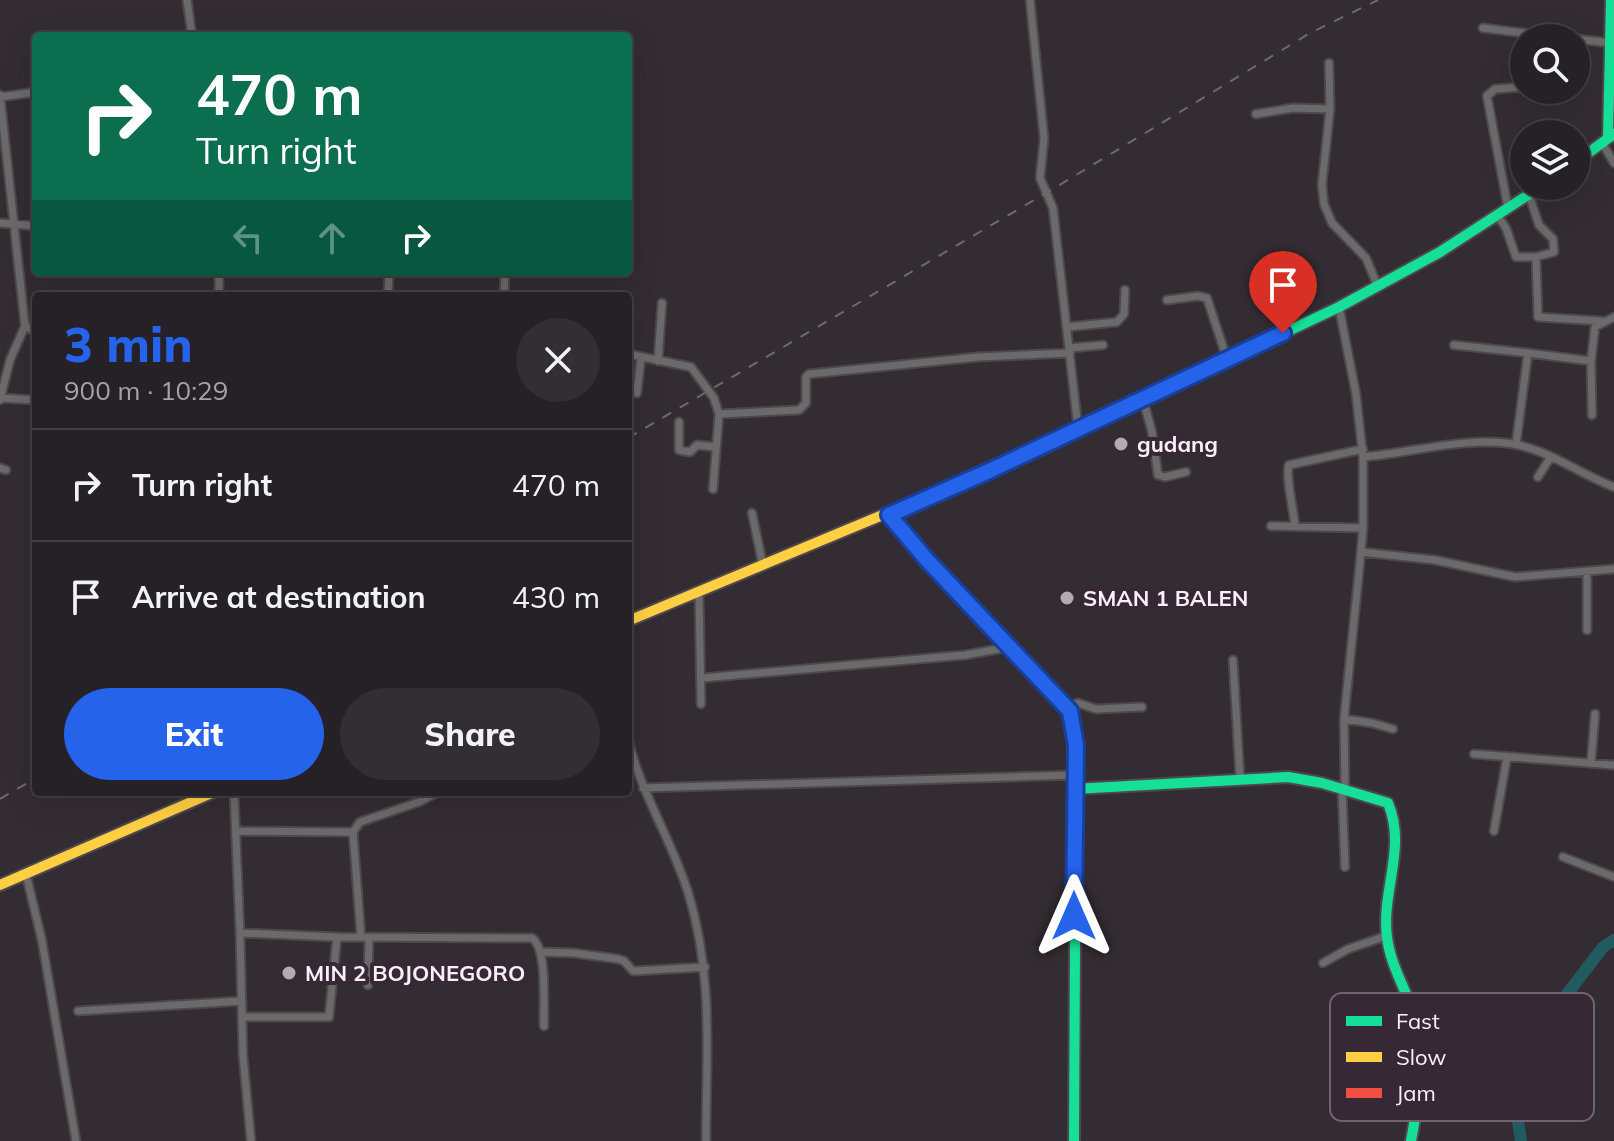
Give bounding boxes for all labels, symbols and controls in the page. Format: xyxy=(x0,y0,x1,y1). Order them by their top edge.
map controls xyxy=(1510,24,1590,200)
button: search xyxy=(1510,24,1590,104)
text: 470 m xyxy=(196,59,363,129)
icon: right xyxy=(64,64,168,168)
button: layers xyxy=(1510,120,1590,200)
text: Turn right xyxy=(196,128,357,173)
icon: left xyxy=(226,216,270,260)
icon: ahead xyxy=(310,216,354,260)
icon: right xyxy=(394,216,438,260)
pin xyxy=(1249,251,1317,333)
icon: arrive xyxy=(1261,263,1305,307)
text: 3 min xyxy=(64,314,193,374)
button: close xyxy=(516,318,600,402)
text: 900 m · 10:29 xyxy=(64,374,228,407)
place label: gudang xyxy=(1137,430,1218,458)
marker: gudang xyxy=(1112,435,1130,453)
icon: right xyxy=(64,463,108,507)
text: Turn right xyxy=(132,466,272,504)
text: 470 m xyxy=(512,466,600,504)
icon: arrive xyxy=(64,575,108,619)
text: Arrive at destination xyxy=(132,578,426,616)
text: 430 m xyxy=(512,578,600,616)
place label: SMAN 1 BALEN xyxy=(1083,584,1248,612)
marker: SMAN 1 BALEN xyxy=(1058,589,1076,607)
button: Exit xyxy=(64,688,324,780)
button: Share xyxy=(340,688,600,780)
position arrow xyxy=(1032,874,1116,958)
place label: MIN 2 BOJONEGORO xyxy=(305,959,525,987)
marker: MIN 2 BOJONEGORO xyxy=(280,964,298,982)
legend xyxy=(1330,993,1594,1121)
text: Fast xyxy=(1396,1007,1440,1035)
text: Slow xyxy=(1396,1043,1446,1071)
text: Jam xyxy=(1396,1079,1436,1107)

